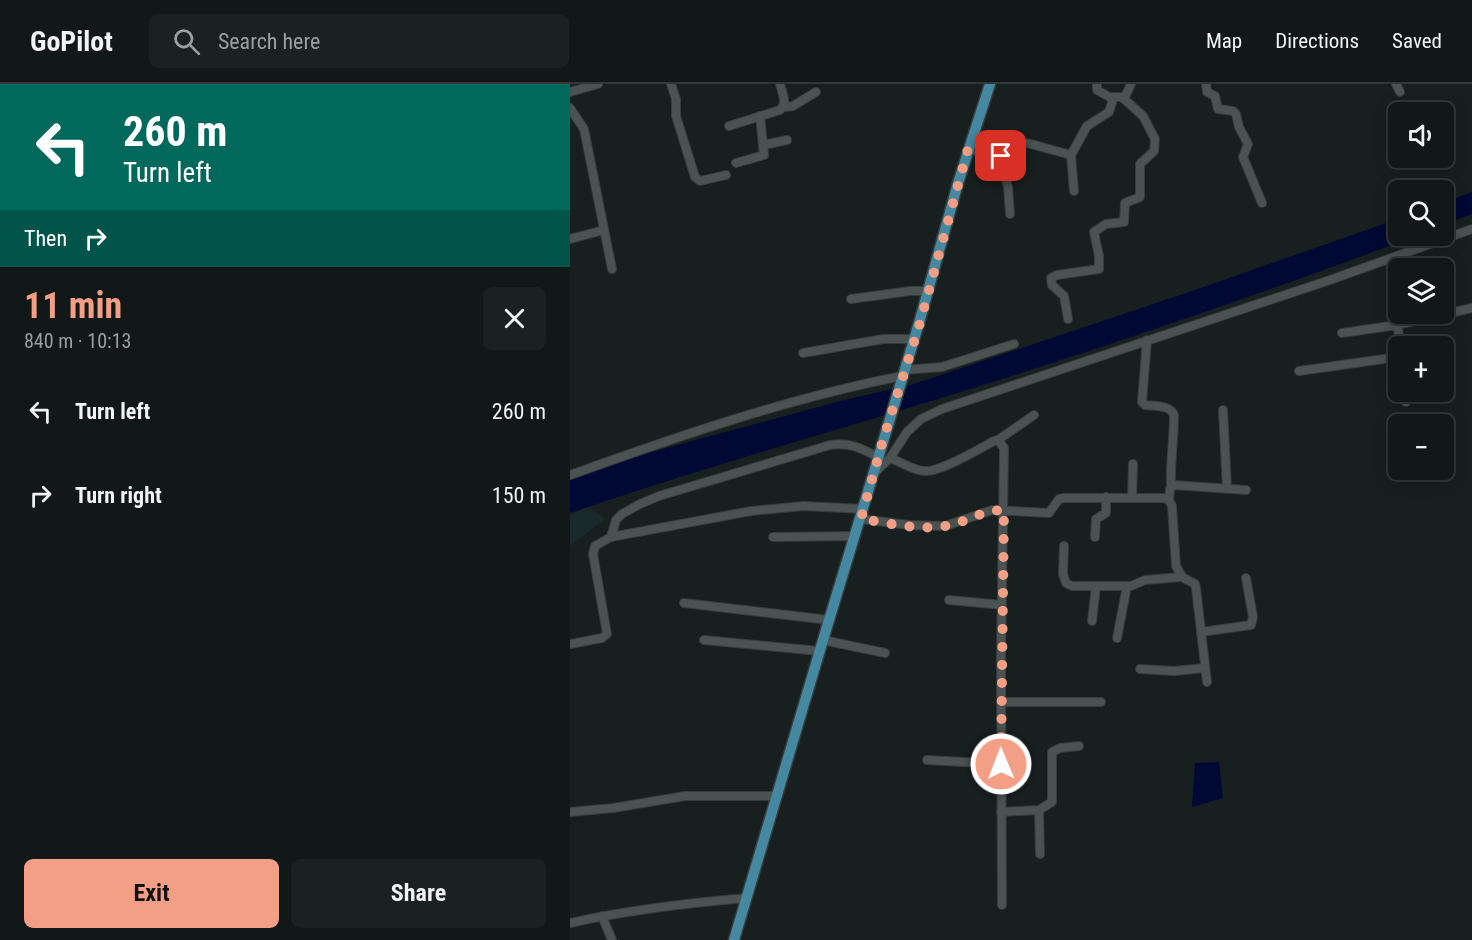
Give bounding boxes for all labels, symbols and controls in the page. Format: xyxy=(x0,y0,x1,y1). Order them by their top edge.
search box xyxy=(149,14,569,68)
text: GoPilot xyxy=(30,25,113,58)
icon: search xyxy=(170,25,203,58)
text: Search here xyxy=(218,29,320,54)
text: Map xyxy=(1206,29,1242,53)
text: Directions xyxy=(1275,29,1359,53)
text: Saved xyxy=(1392,29,1442,53)
map controls xyxy=(1388,102,1454,480)
button: sound xyxy=(1388,102,1454,168)
text: 260 m xyxy=(123,107,228,156)
icon: left xyxy=(24,108,102,186)
pin xyxy=(975,130,1026,181)
icon: arrive xyxy=(984,139,1017,172)
text: Turn left xyxy=(123,157,212,189)
button: search xyxy=(1388,180,1454,246)
icon: right xyxy=(79,222,112,255)
text: Then xyxy=(24,226,67,251)
button: layers xyxy=(1388,258,1454,324)
text: 11 min xyxy=(24,285,122,327)
button: close xyxy=(483,287,546,350)
text: 840 m · 10:13 xyxy=(24,329,131,353)
button: + xyxy=(1388,336,1454,402)
icon: left xyxy=(24,395,57,428)
text: Turn left xyxy=(75,399,150,424)
text: 260 m xyxy=(492,399,546,424)
button: − xyxy=(1388,414,1454,480)
icon: right xyxy=(24,479,57,512)
text: Turn right xyxy=(75,483,162,508)
text: 150 m xyxy=(492,483,546,508)
position arrow xyxy=(969,732,1033,796)
button: Exit xyxy=(24,859,279,928)
button: Share xyxy=(291,859,546,928)

